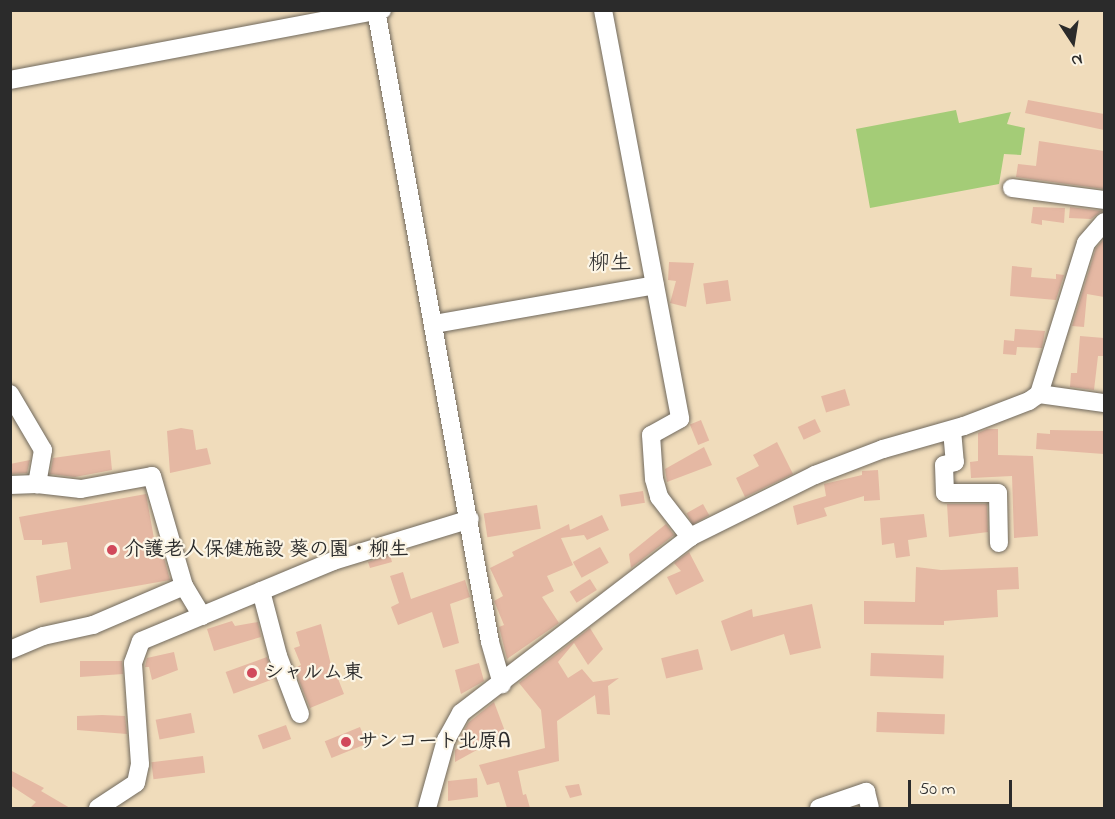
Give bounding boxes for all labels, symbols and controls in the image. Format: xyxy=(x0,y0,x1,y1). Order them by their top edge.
north arrow xyxy=(1043,12,1103,72)
text: N xyxy=(1069,47,1085,72)
district label: 柳生 xyxy=(588,252,632,278)
place label: 介護老人保健施設 葵の園・柳生 xyxy=(124,538,409,562)
marker: 介護老人保健施設 葵の園・柳生 xyxy=(105,543,119,557)
place label: シャルム東 xyxy=(264,661,364,685)
marker: シャルム東 xyxy=(245,666,259,680)
place label: サンコート北原A xyxy=(358,730,510,754)
marker: サンコート北原A xyxy=(339,735,353,749)
scale bar xyxy=(911,768,1014,806)
text: 50 m xyxy=(919,777,956,803)

